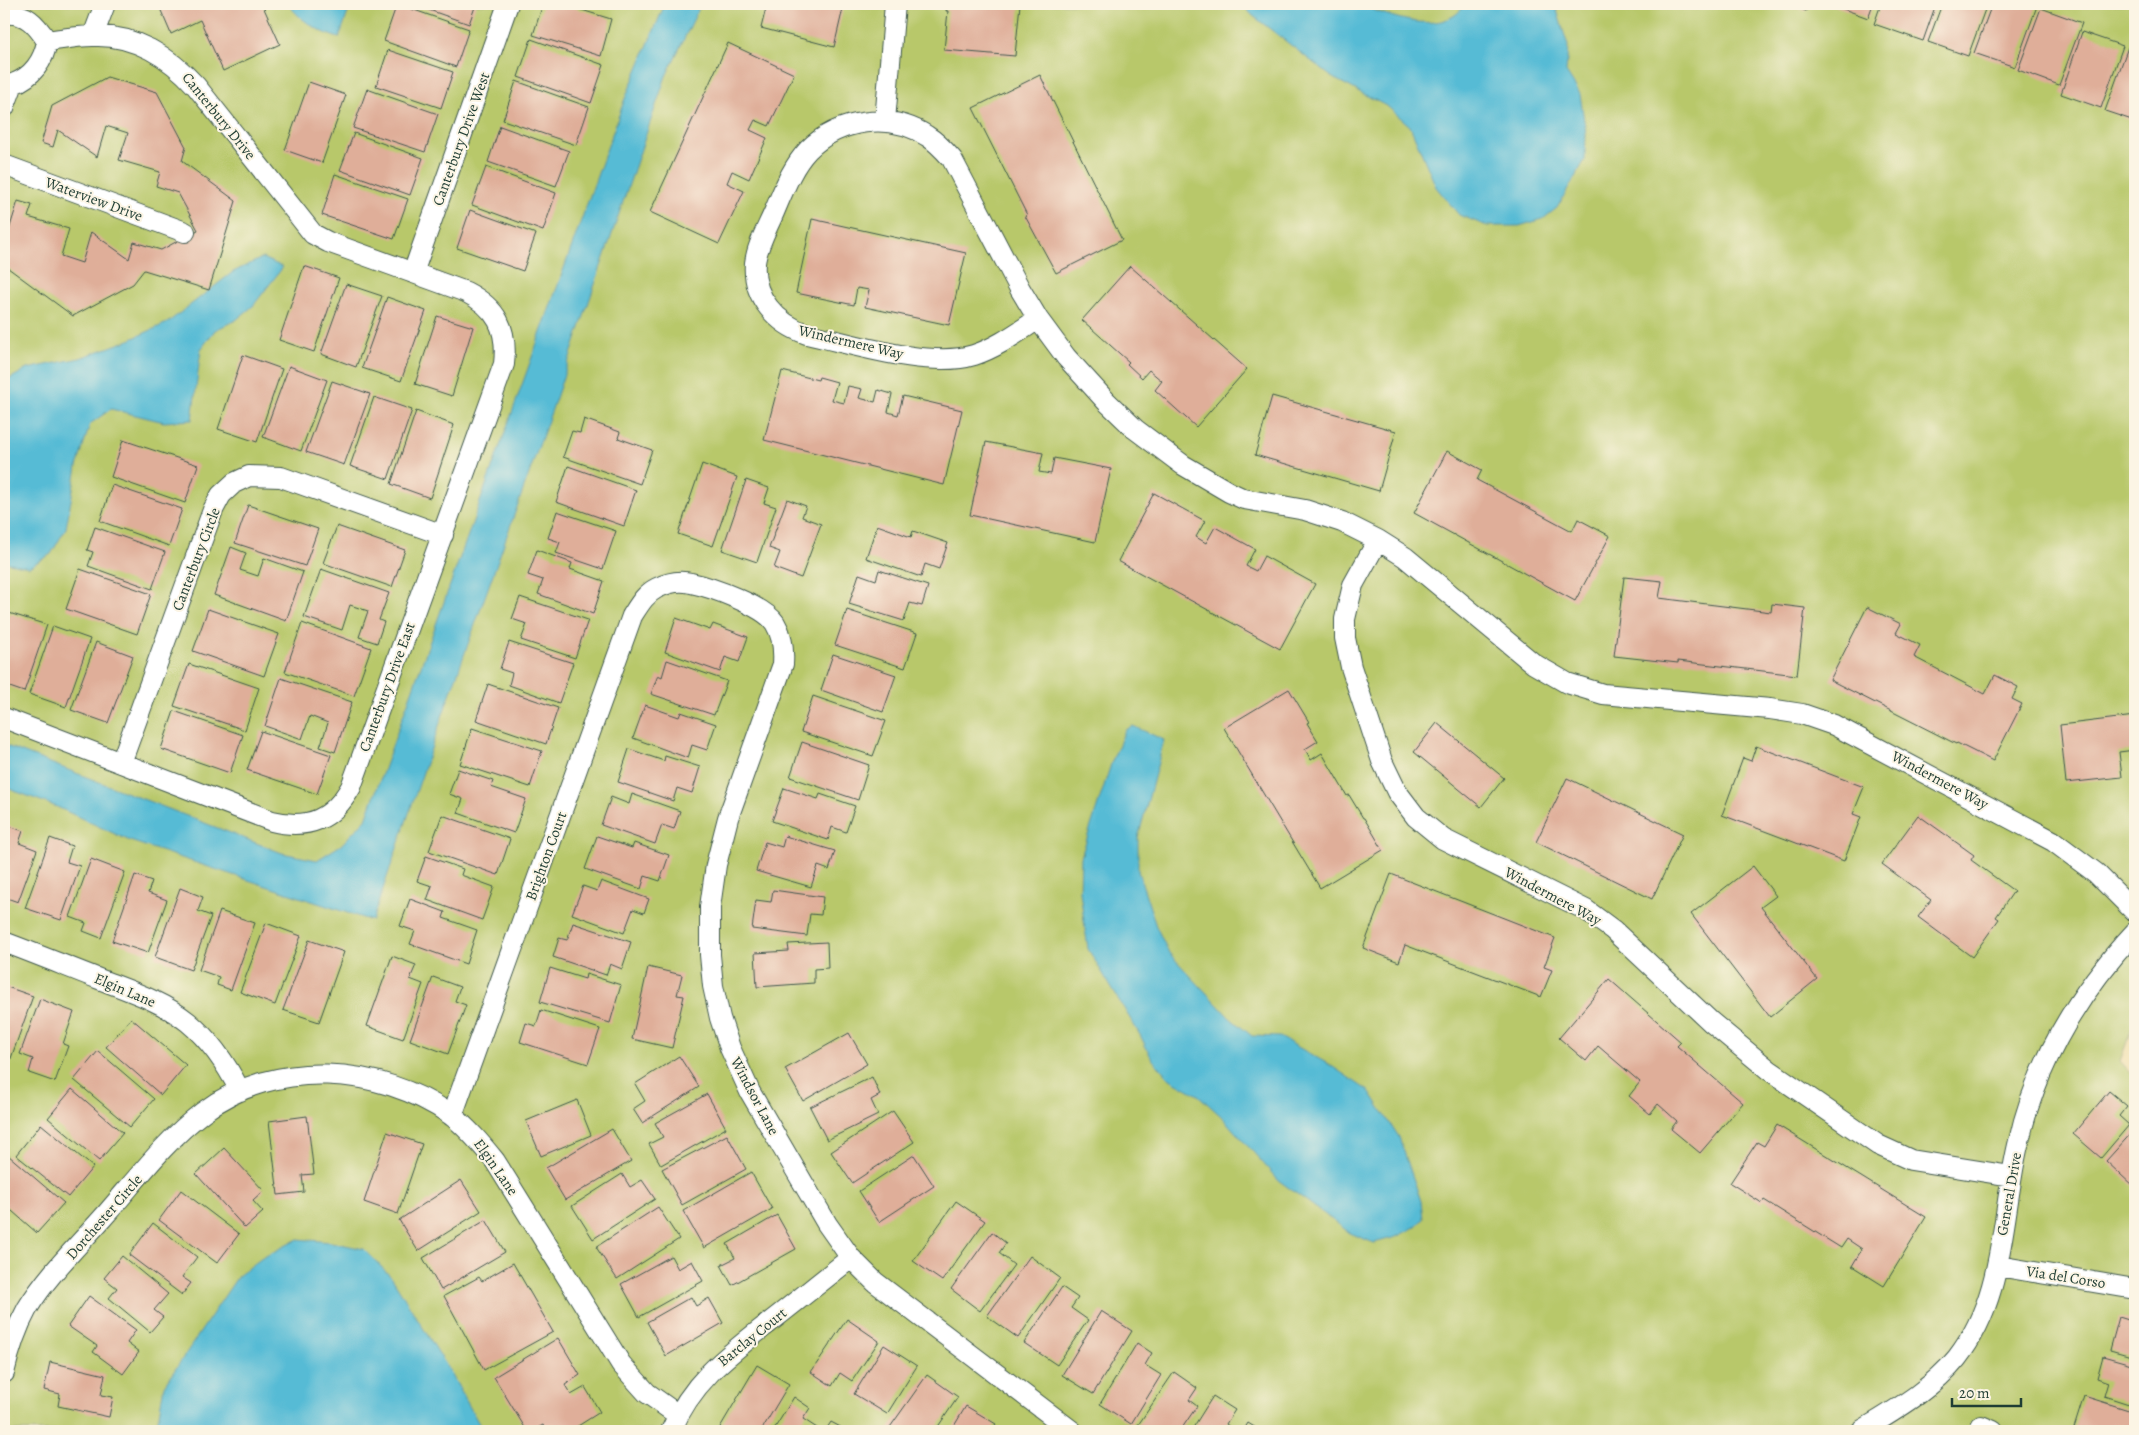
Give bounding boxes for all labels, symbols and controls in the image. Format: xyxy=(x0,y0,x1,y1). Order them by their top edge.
street label: Canterbury Drive xyxy=(178,68,261,164)
street label: Canterbury Drive West xyxy=(428,69,494,208)
street label: Waterview Drive xyxy=(42,172,146,226)
street label: Windermere Way xyxy=(796,320,906,364)
street label: Canterbury Circle xyxy=(167,504,225,613)
street label: Canterbury Drive East xyxy=(354,619,420,755)
street label: Windermere Way xyxy=(1887,746,1992,814)
street label: Brighton Court xyxy=(521,809,571,903)
street label: Windermere Way xyxy=(1500,862,1605,930)
street label: Elgin Lane xyxy=(91,968,159,1012)
street label: Windsor Lane xyxy=(726,1053,784,1139)
street label: Elgin Lane xyxy=(469,1135,523,1200)
street label: General Drive xyxy=(1992,1151,2026,1237)
street label: Dorchester Circle xyxy=(61,1170,147,1264)
street label: Via del Corso xyxy=(2024,1261,2107,1293)
street label: Barclay Court xyxy=(713,1303,791,1371)
scale bar xyxy=(1952,1375,2020,1407)
text: 20 m xyxy=(1959,1383,1990,1403)

